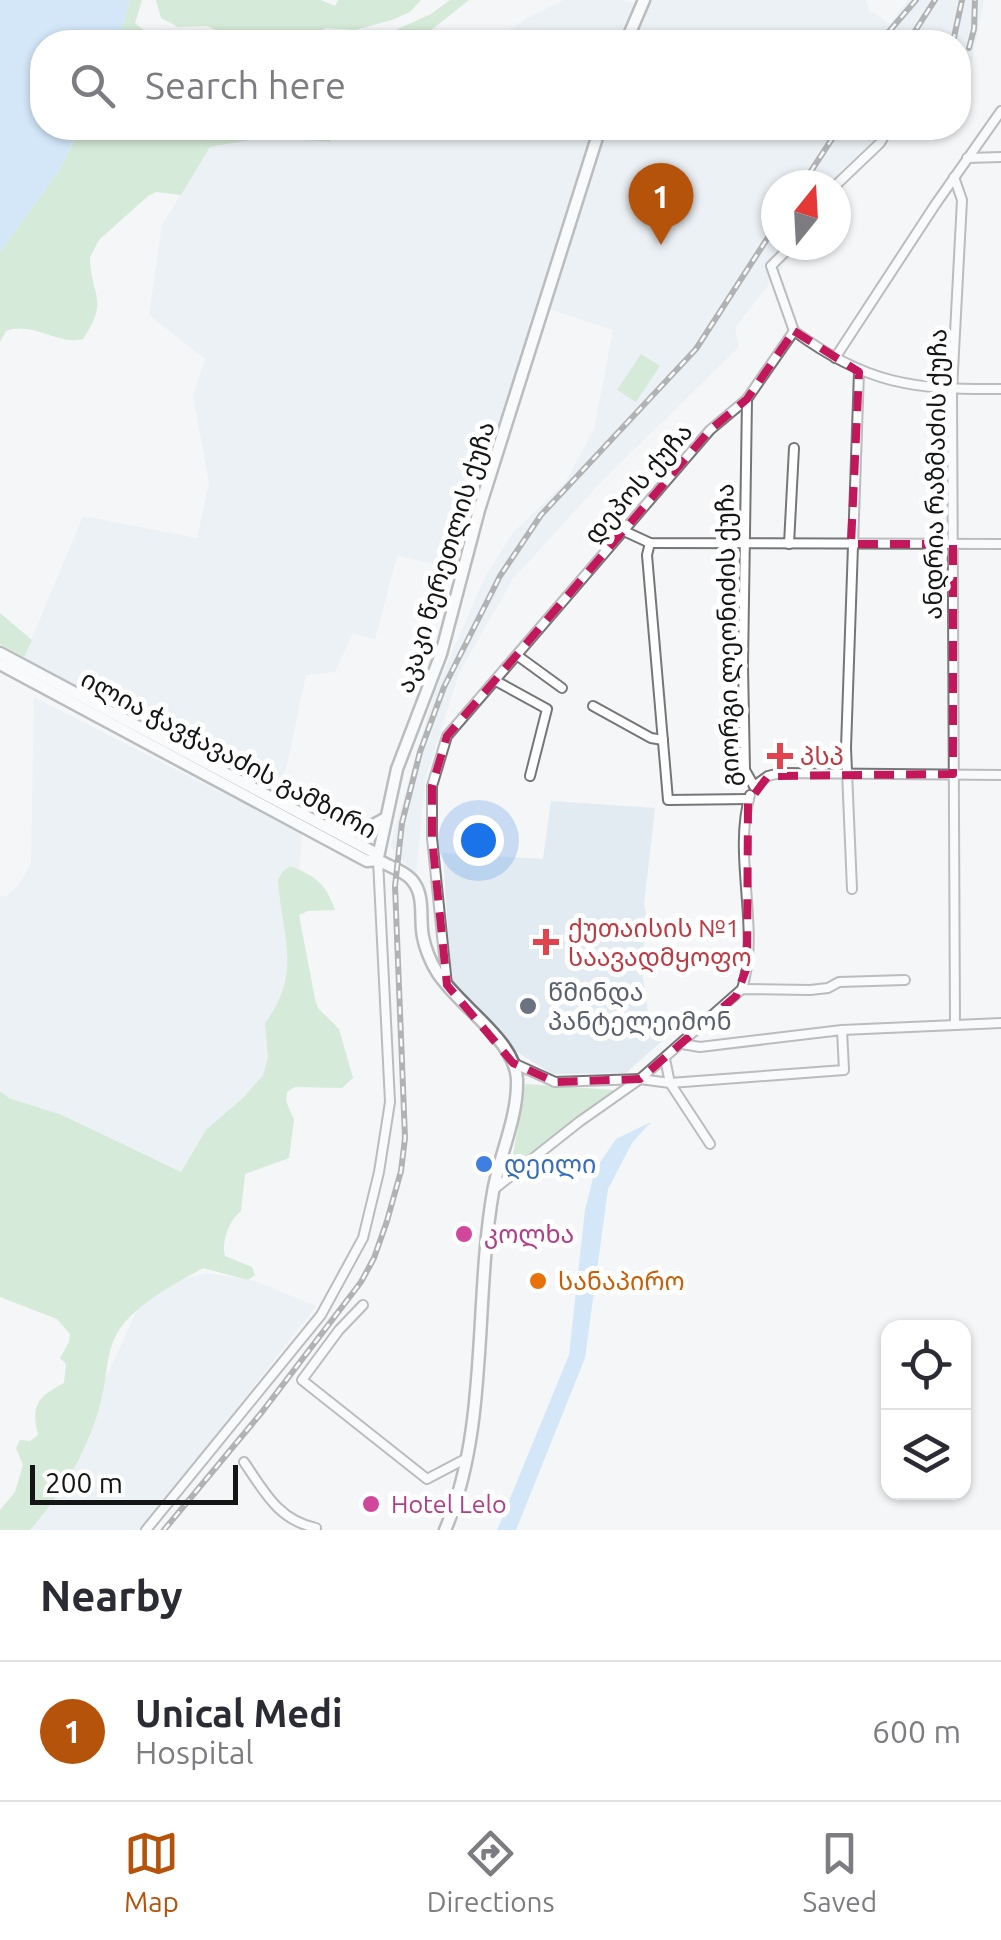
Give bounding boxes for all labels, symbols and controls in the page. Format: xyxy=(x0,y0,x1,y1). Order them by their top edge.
search box xyxy=(30,30,971,140)
icon: search xyxy=(65,58,120,113)
text: Search here xyxy=(145,64,346,106)
pin: 1 xyxy=(628,162,694,245)
north arrow xyxy=(761,170,851,260)
street label: ანდრია რაზმაძის ქუჩა xyxy=(918,328,954,620)
street label: დეპოს ქუჩა xyxy=(578,417,699,550)
street label: აკაკი წერეთლის ქუჩა xyxy=(390,418,502,697)
street label: გიორგი ლეონიძის ქუჩა xyxy=(710,483,746,787)
street label: ილია ჭავჭავაძის გამზირი xyxy=(76,664,381,846)
place label: პსპ xyxy=(800,742,844,770)
marker: პსპ xyxy=(769,745,791,767)
your location xyxy=(453,815,504,866)
place label: ქუთაისის №1 საავადმყოფო xyxy=(568,914,752,973)
marker: ქუთაისის №1 საავადმყოფო xyxy=(533,929,559,955)
place label: წმინდა პანტელეიმონ xyxy=(548,978,732,1037)
marker: წმინდა პანტელეიმონ xyxy=(517,995,539,1017)
place label: დეილი xyxy=(504,1150,596,1180)
marker: დეილი xyxy=(473,1153,495,1175)
place label: კოლხა xyxy=(484,1220,574,1250)
marker: კოლხა xyxy=(453,1223,475,1245)
place label: სანაპირო xyxy=(558,1267,685,1295)
marker: სანაპირო xyxy=(527,1270,549,1292)
map controls xyxy=(881,1320,971,1500)
button: locate xyxy=(881,1320,971,1410)
button: layers xyxy=(881,1410,971,1500)
scale bar xyxy=(30,1460,238,1504)
text: 200 m xyxy=(45,1467,123,1498)
place label: Hotel Lelo xyxy=(391,1490,507,1518)
marker: Hotel Lelo xyxy=(360,1493,382,1515)
text: Nearby xyxy=(40,1572,183,1619)
text: Unical Medi xyxy=(135,1692,343,1734)
text: 1 xyxy=(63,1713,82,1749)
text: 600 m xyxy=(872,1713,961,1749)
text: Hospital xyxy=(135,1734,254,1770)
tab: Map xyxy=(124,1826,179,1917)
tab: Directions xyxy=(427,1826,555,1917)
tab: Saved xyxy=(803,1826,877,1917)

